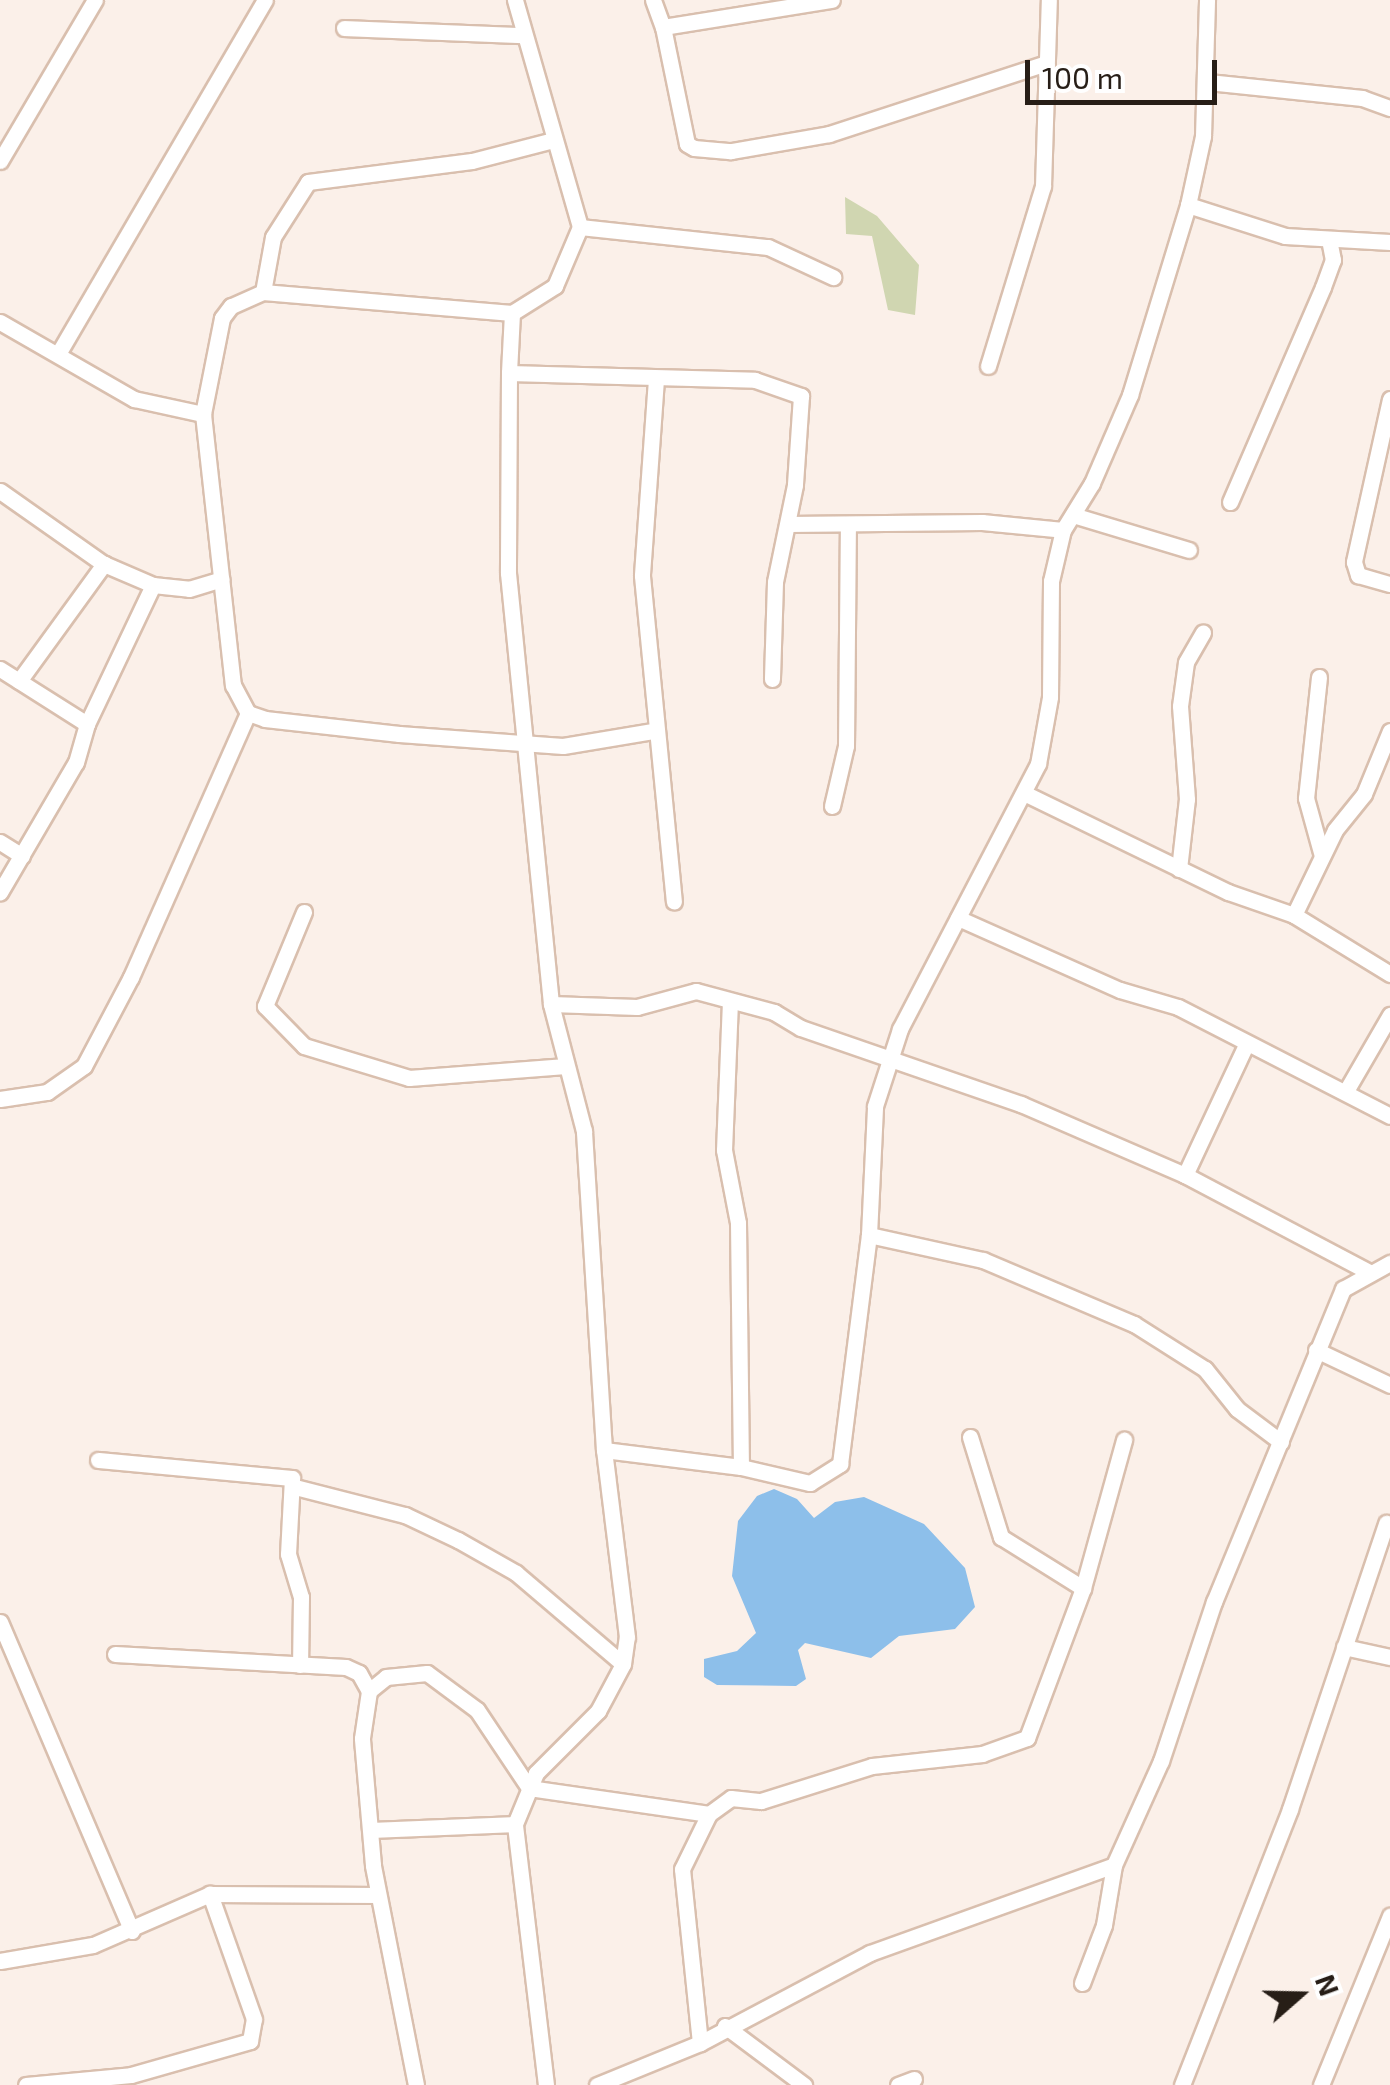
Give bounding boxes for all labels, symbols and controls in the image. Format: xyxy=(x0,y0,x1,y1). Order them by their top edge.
scale bar xyxy=(1030,40,1222,102)
text: 100 m xyxy=(1042,59,1123,95)
north arrow xyxy=(1250,1945,1350,2045)
text: N xyxy=(1309,1969,1348,2000)

